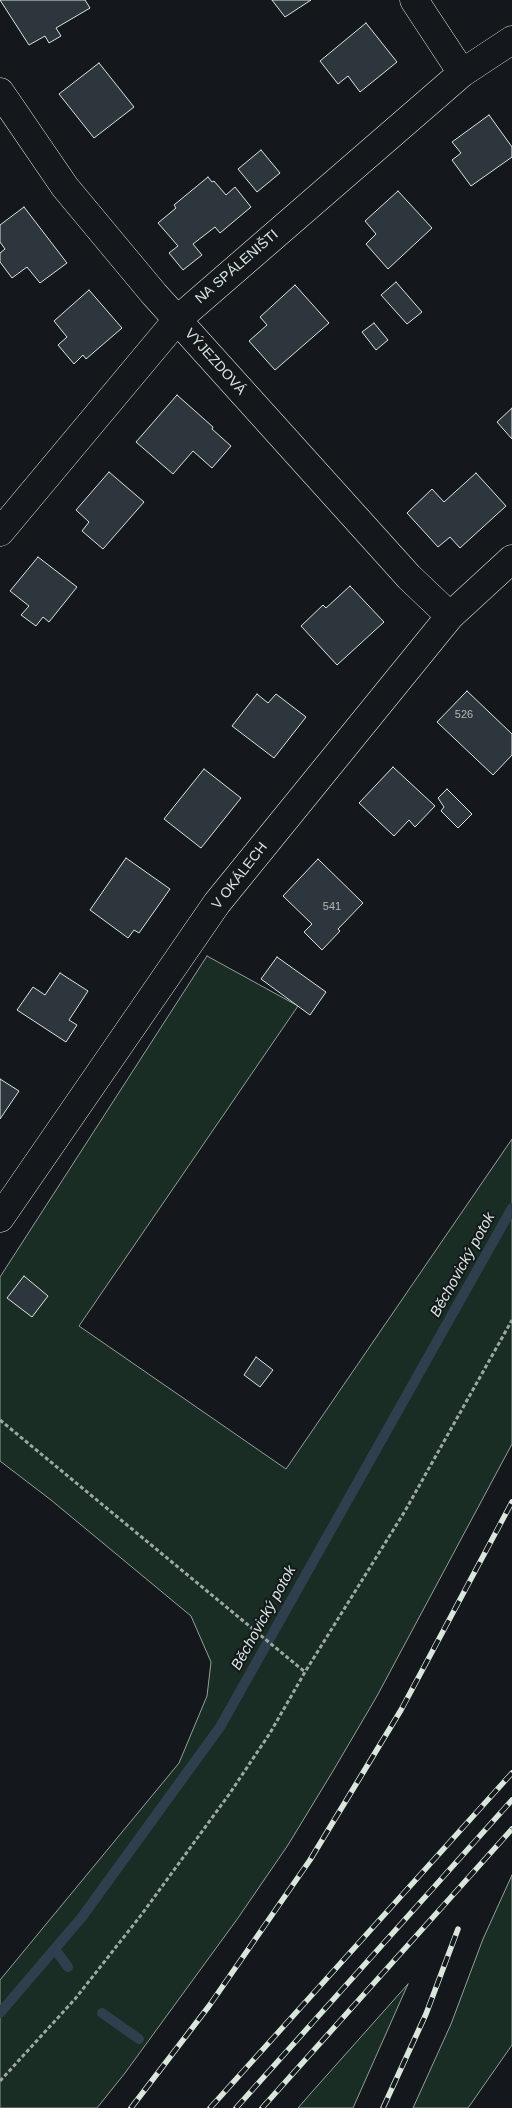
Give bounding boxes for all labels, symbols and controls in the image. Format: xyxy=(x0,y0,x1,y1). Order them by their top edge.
street label: NA SPÁLENIŠTI xyxy=(192,226,282,308)
street label: VÝJEZDOVÁ xyxy=(181,325,249,399)
house number: 526 xyxy=(455,708,473,722)
street label: V OKÁLECH xyxy=(209,839,271,913)
house number: 541 xyxy=(323,900,341,914)
water label: Běchovický potok xyxy=(427,1210,499,1320)
water label: Běchovický potok xyxy=(228,1563,300,1673)

